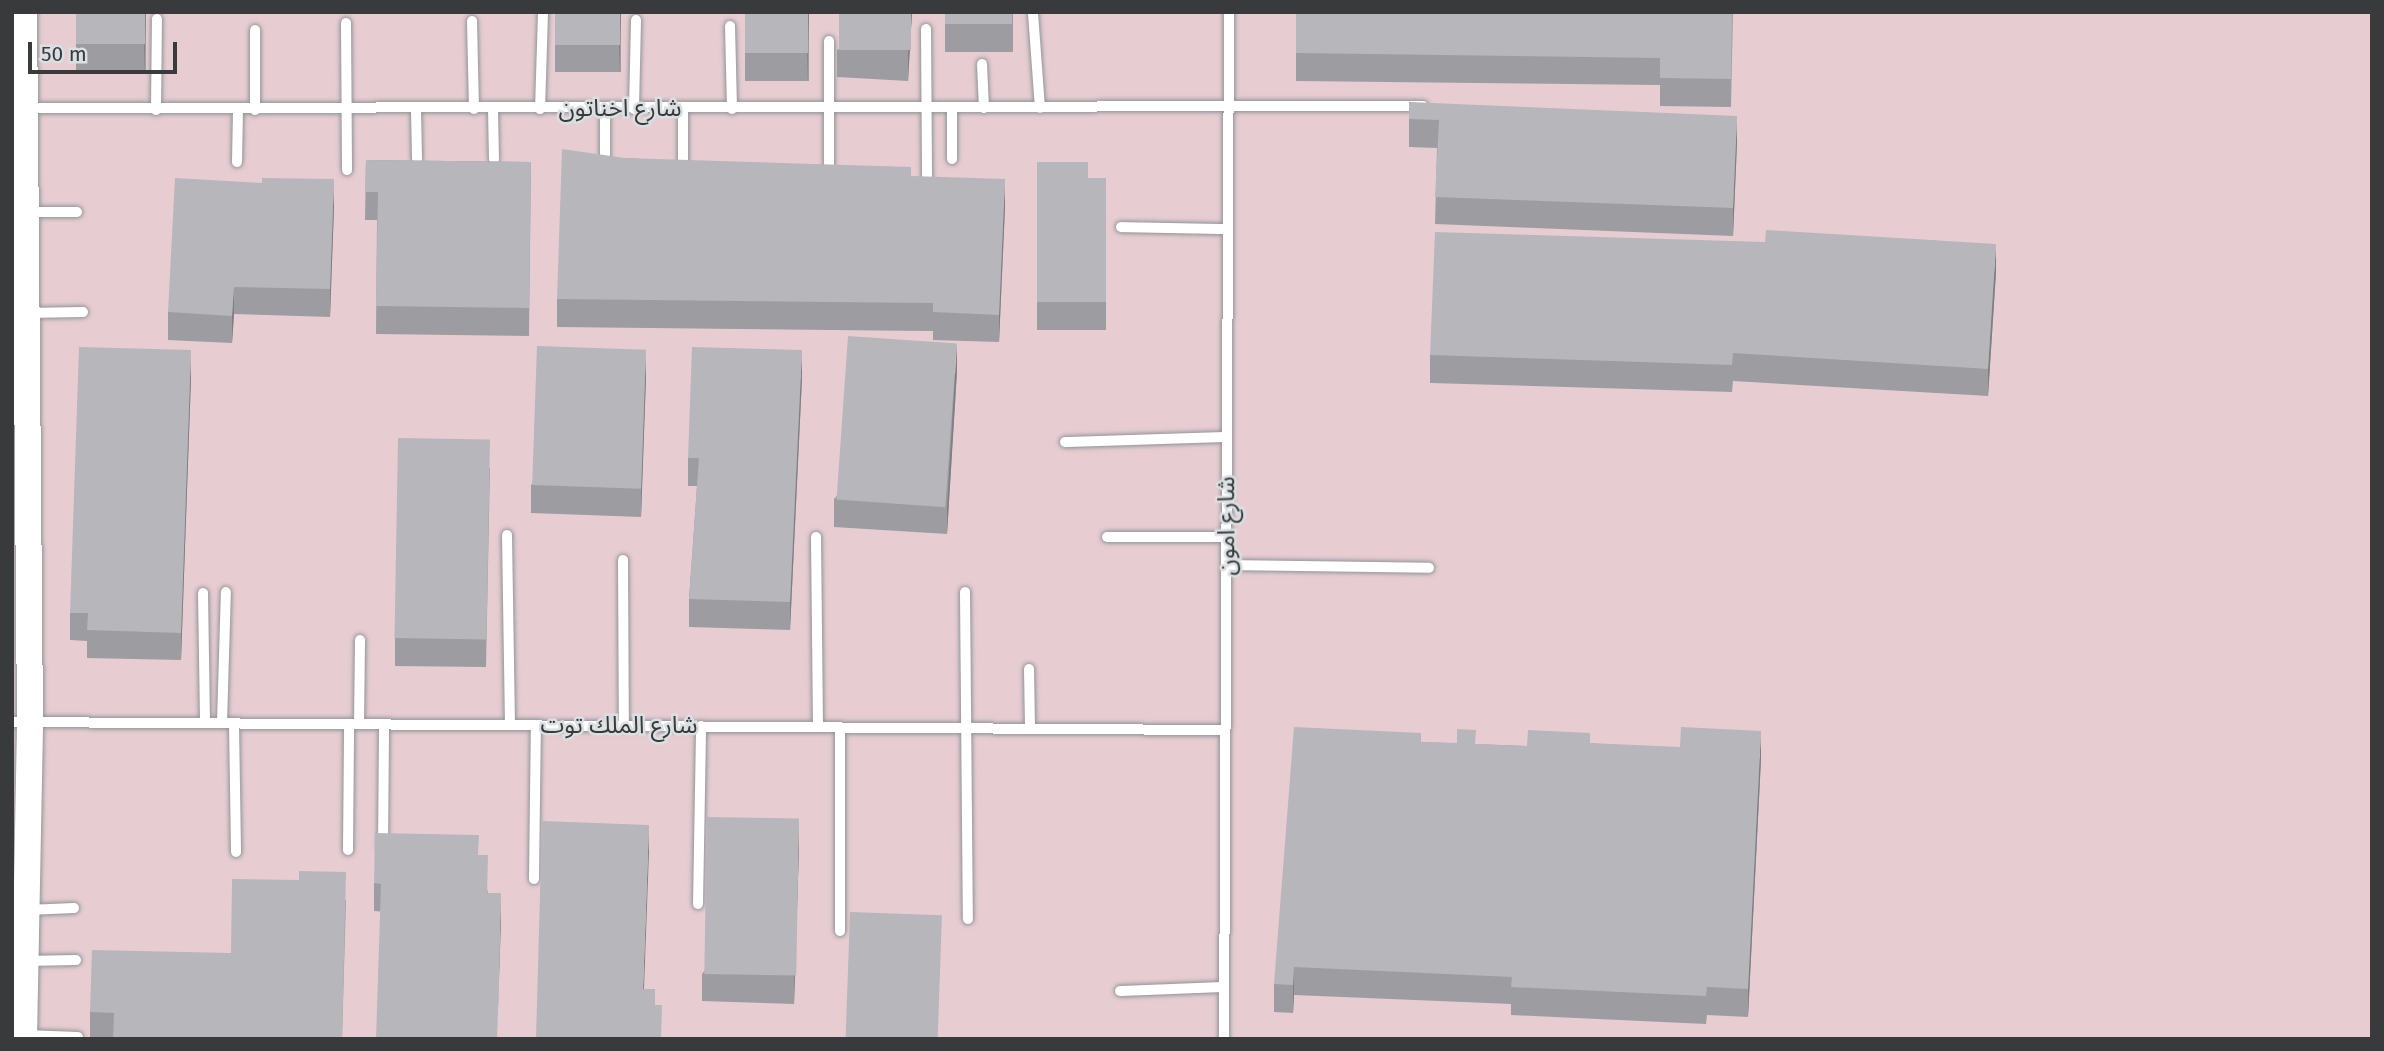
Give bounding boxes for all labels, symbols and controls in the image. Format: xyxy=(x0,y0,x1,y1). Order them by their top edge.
scale bar xyxy=(32,28,180,72)
text: 50 m xyxy=(41,41,87,67)
street label: شارع اخناتون xyxy=(558,95,682,123)
street label: شارع امون xyxy=(1213,476,1241,576)
street label: شارع الملك توت xyxy=(541,712,697,740)

